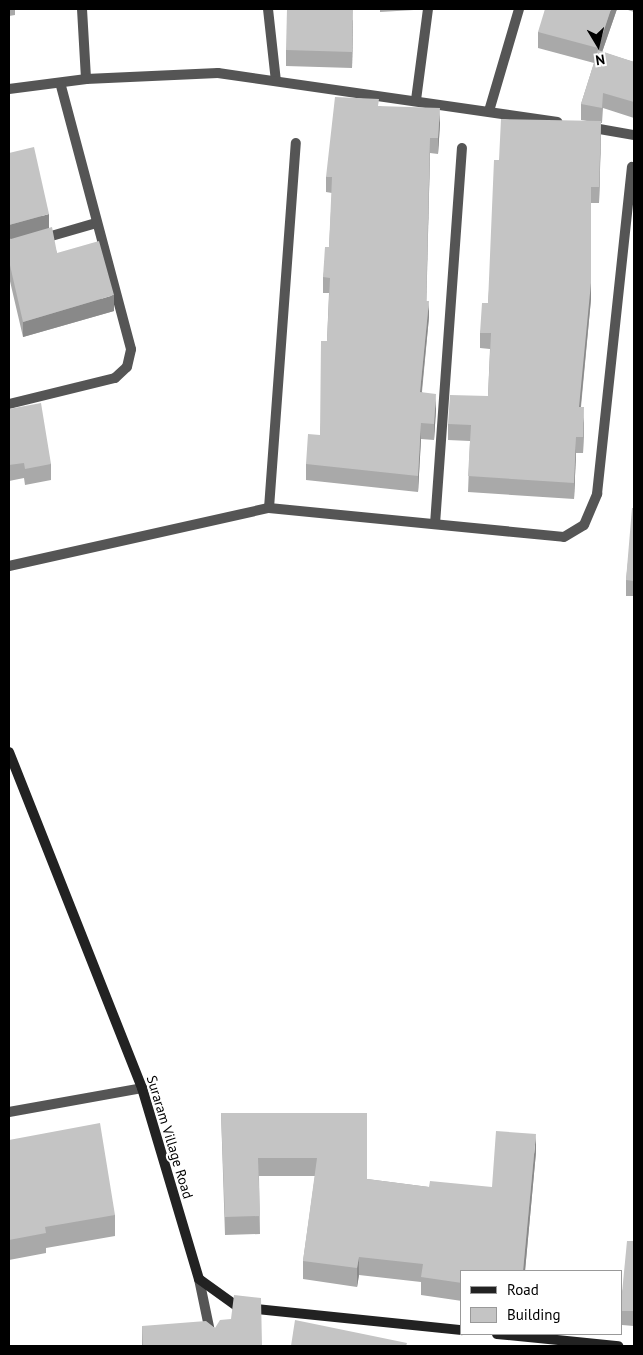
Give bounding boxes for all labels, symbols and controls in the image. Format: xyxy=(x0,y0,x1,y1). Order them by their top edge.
north arrow xyxy=(573,20,623,70)
text: N xyxy=(594,50,606,69)
street label: Suraram Village Road xyxy=(143,1073,197,1201)
legend xyxy=(460,1270,623,1335)
text: Road xyxy=(507,1280,539,1299)
text: Building xyxy=(507,1305,561,1324)

